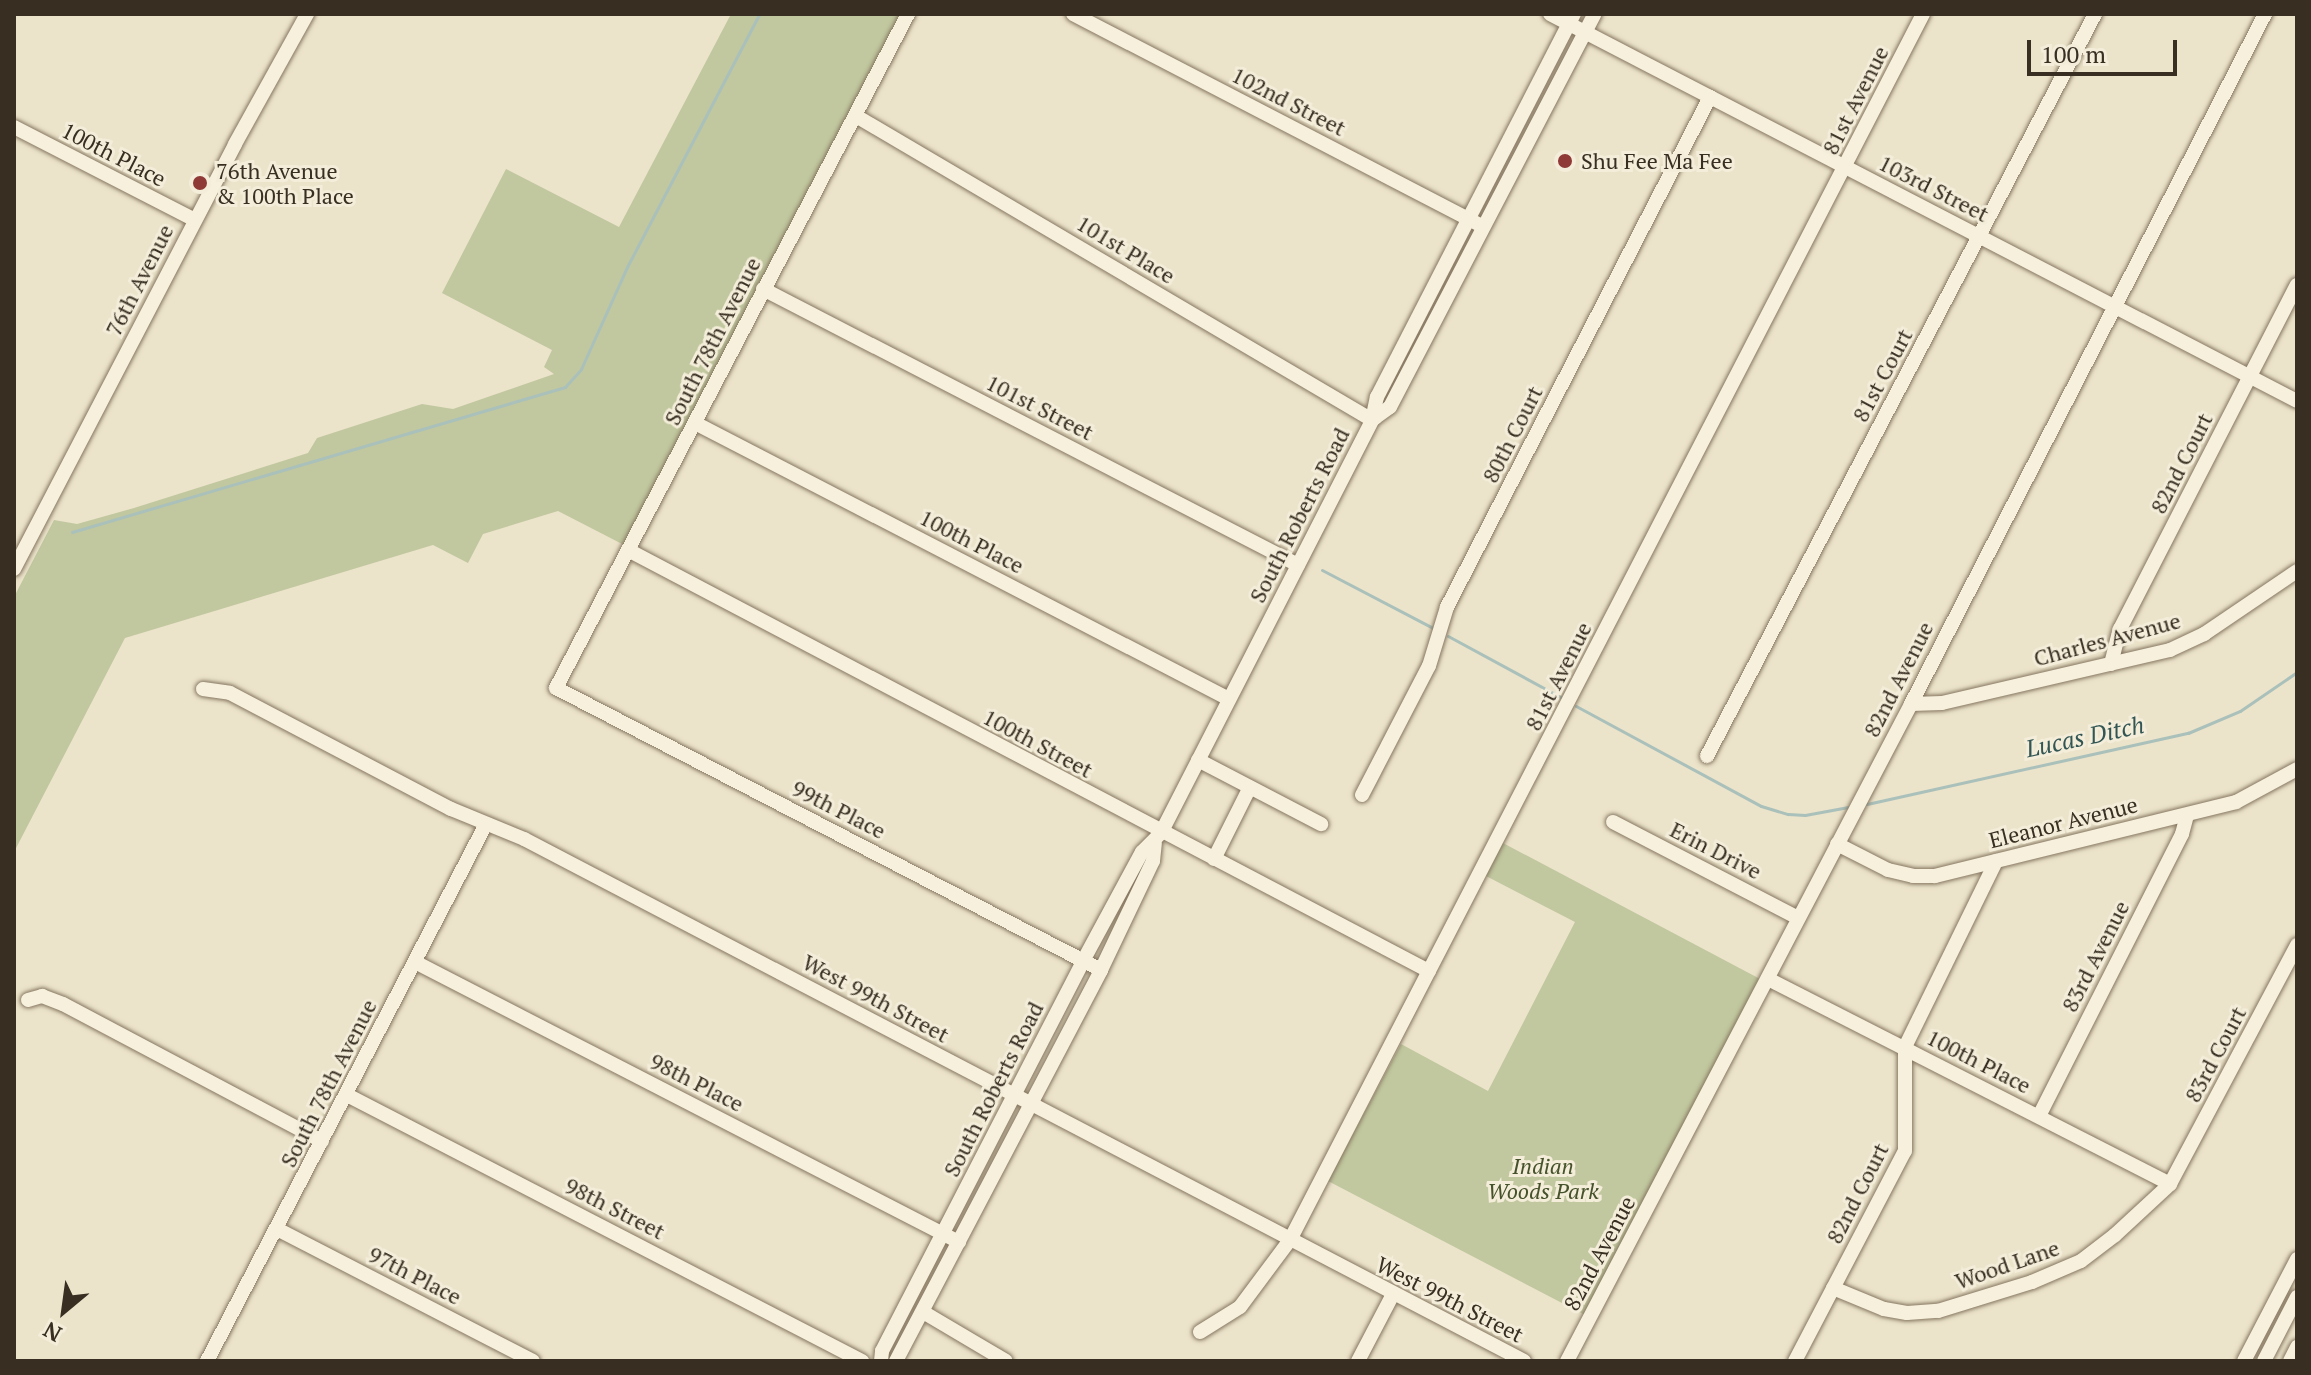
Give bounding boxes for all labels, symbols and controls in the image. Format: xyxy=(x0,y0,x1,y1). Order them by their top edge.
scale bar xyxy=(2031,24,2181,74)
text: 100 m xyxy=(2041,38,2106,70)
street label: 81st Avenue xyxy=(1816,41,1894,159)
street label: 102nd Street xyxy=(1228,61,1350,141)
street label: 100th Place xyxy=(58,117,170,191)
place label: Shu Fee Ma Fee xyxy=(1581,148,1733,174)
street label: 103rd Street xyxy=(1875,149,1993,227)
marker: Shu Fee Ma Fee xyxy=(1556,152,1574,170)
place label: 76th Avenue & 100th Place xyxy=(216,157,354,208)
marker: 76th Avenue & 100th Place xyxy=(191,174,209,192)
street label: 101st Place xyxy=(1072,209,1180,289)
street label: 76th Avenue xyxy=(100,220,178,340)
street label: South 78th Avenue xyxy=(658,253,766,429)
street label: 81st Court xyxy=(1847,324,1917,426)
street label: 101st Street xyxy=(982,369,1098,445)
street label: 80th Court xyxy=(1476,381,1548,487)
street label: 82nd Court xyxy=(2144,408,2218,518)
street label: South Roberts Road xyxy=(1244,423,1354,607)
street label: 100th Place xyxy=(916,504,1028,578)
street label: Charles Avenue xyxy=(2031,607,2183,671)
street label: 81st Avenue xyxy=(1519,617,1597,735)
street label: 82nd Avenue xyxy=(1858,617,1938,741)
street label: 100th Street xyxy=(979,703,1097,783)
water label: Lucas Ditch xyxy=(2023,710,2147,764)
street label: 99th Place xyxy=(788,774,890,844)
street label: Eleanor Avenue xyxy=(1986,791,2140,853)
street label: Erin Drive xyxy=(1666,816,1766,884)
street label: 83rd Avenue xyxy=(2056,896,2134,1016)
street label: West 99th Street xyxy=(798,948,954,1048)
street label: South 78th Avenue xyxy=(274,995,382,1171)
street label: South Roberts Road xyxy=(938,997,1048,1181)
street label: 83rd Court xyxy=(2179,1002,2251,1106)
street label: 100th Place xyxy=(1923,1024,2035,1098)
street label: 98th Place xyxy=(646,1047,748,1117)
street label: 82nd Court xyxy=(1820,1138,1894,1248)
park label: Indian Woods Park xyxy=(1487,1152,1599,1204)
street label: 98th Street xyxy=(561,1172,669,1244)
street label: 82nd Avenue xyxy=(1558,1191,1640,1315)
street label: Wood Lane xyxy=(1951,1234,2063,1294)
street label: 97th Place xyxy=(364,1240,466,1310)
street label: West 99th Street xyxy=(1372,1251,1528,1347)
north arrow xyxy=(24,1271,104,1351)
text: N xyxy=(38,1316,66,1349)

